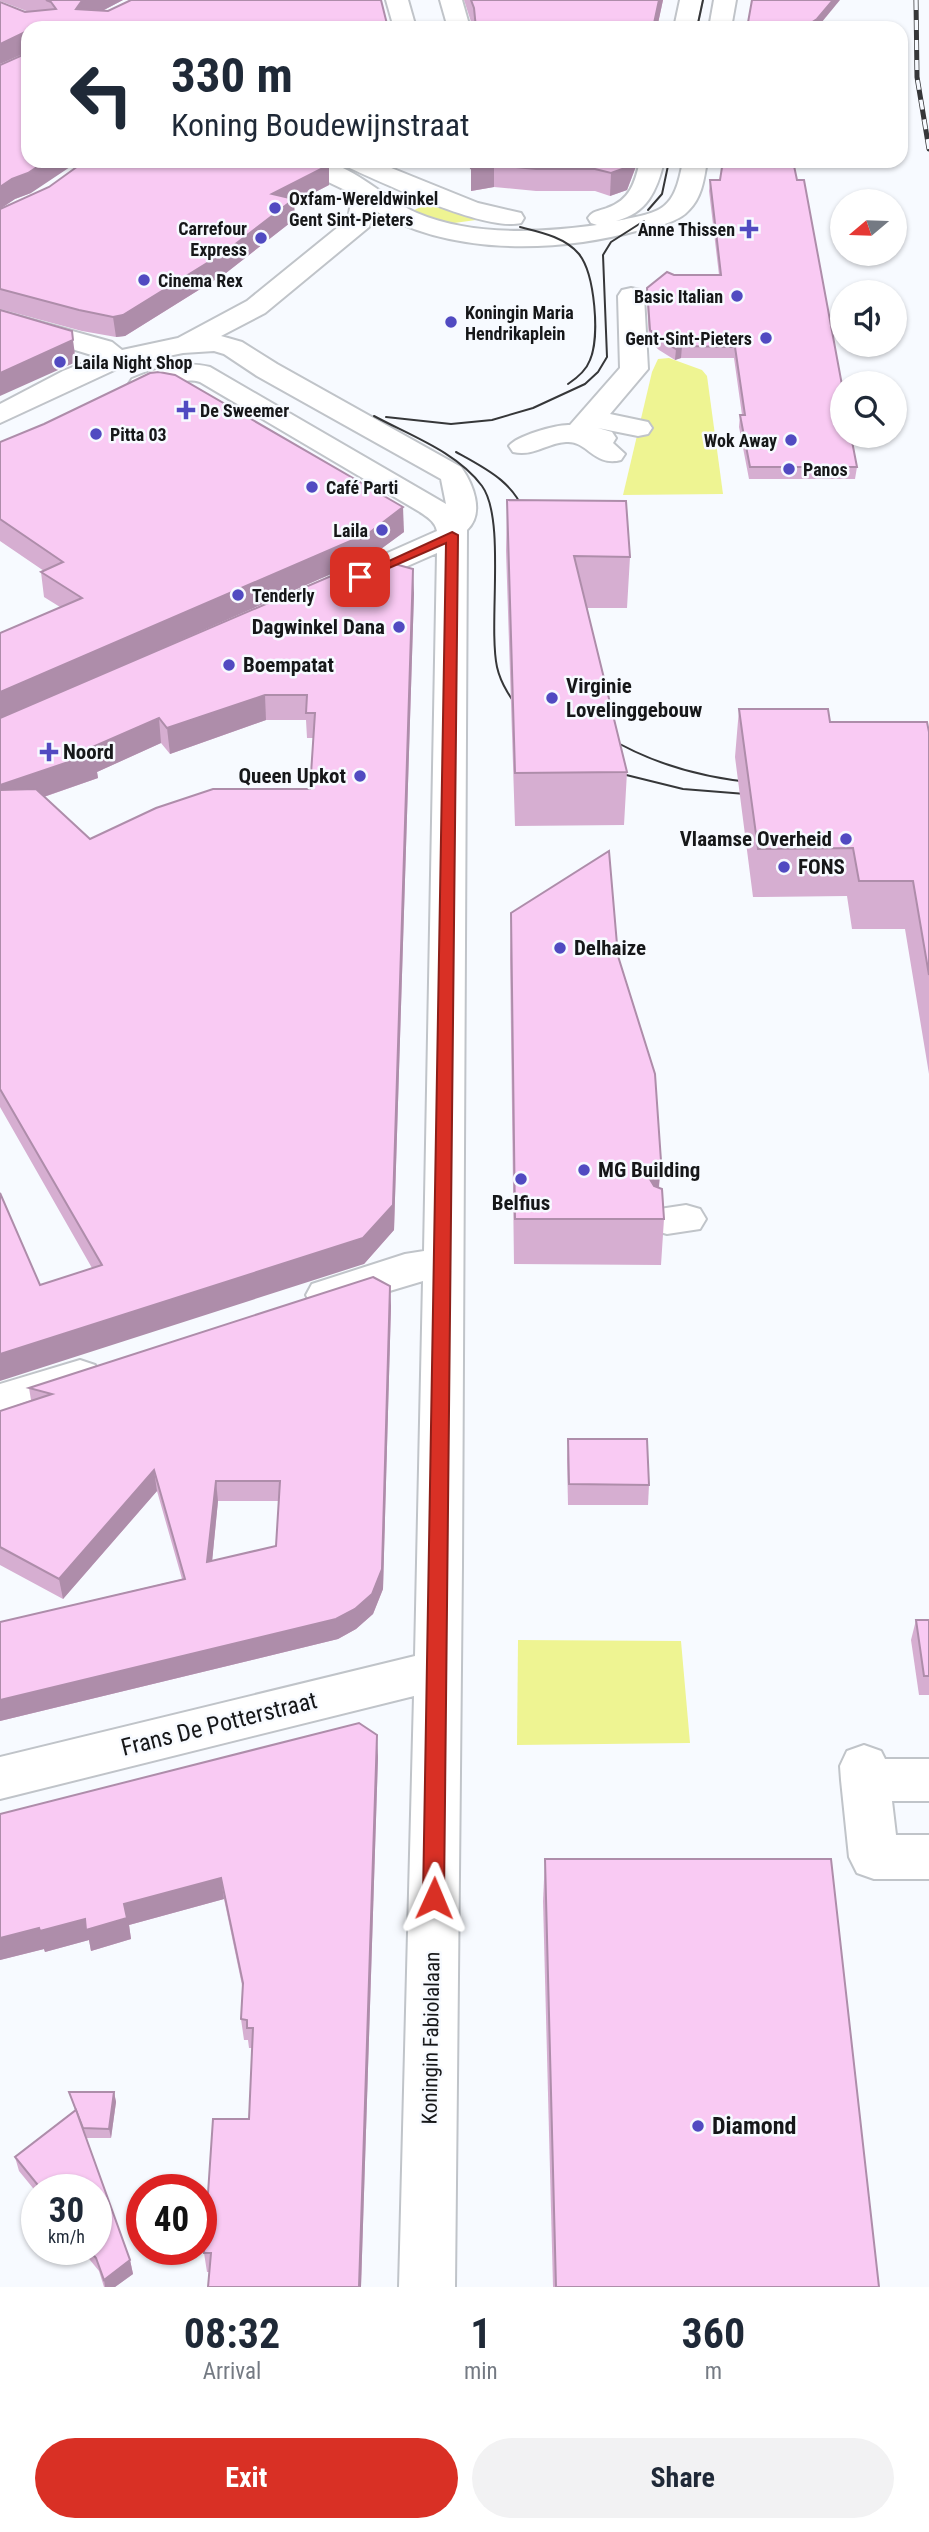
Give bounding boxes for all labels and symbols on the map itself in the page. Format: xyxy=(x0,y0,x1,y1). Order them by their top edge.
place label: Oxfam-Wereldwinkel Gent Sint-Pieters xyxy=(289,188,438,230)
north arrow xyxy=(830,189,906,266)
marker: Oxfam-Wereldwinkel Gent Sint-Pieters xyxy=(267,200,283,216)
place label: Carrefour Express xyxy=(178,218,247,260)
place label: Anne Thissen xyxy=(638,219,735,240)
marker: Anne Thissen xyxy=(741,221,757,237)
marker: Carrefour Express xyxy=(253,230,269,246)
place label: Cinema Rex xyxy=(158,270,243,291)
marker: Cinema Rex xyxy=(136,272,152,288)
place label: Basic Italian xyxy=(634,286,723,307)
marker: Basic Italian xyxy=(729,288,745,304)
place label: Koningin Maria Hendrikaplein xyxy=(465,302,574,344)
marker: Koningin Maria Hendrikaplein xyxy=(443,314,459,330)
place label: Gent-Sint-Pieters xyxy=(625,328,752,349)
marker: Gent-Sint-Pieters xyxy=(758,330,774,346)
place label: Laila Night Shop xyxy=(74,352,192,373)
marker: Laila Night Shop xyxy=(52,354,68,370)
place label: De Sweemer xyxy=(200,400,289,421)
marker: De Sweemer xyxy=(178,402,194,418)
place label: Pitta 03 xyxy=(110,424,167,445)
marker: Pitta 03 xyxy=(88,426,104,442)
place label: Wok Away xyxy=(704,430,777,451)
marker: Wok Away xyxy=(783,432,799,448)
place label: Panos xyxy=(803,459,848,480)
marker: Panos xyxy=(781,461,797,477)
place label: Café Parti xyxy=(326,477,398,498)
marker: Café Parti xyxy=(304,479,320,495)
place label: Laila xyxy=(333,520,368,541)
marker: Laila xyxy=(374,522,390,538)
pin xyxy=(330,547,390,607)
place label: Tenderly xyxy=(252,585,315,606)
marker: Tenderly xyxy=(230,587,246,603)
place label: Dagwinkel Dana xyxy=(252,615,385,639)
marker: Dagwinkel Dana xyxy=(391,619,407,635)
place label: Boempatat xyxy=(243,653,334,677)
marker: Boempatat xyxy=(221,657,237,673)
place label: Virginie Lovelinggebouw xyxy=(566,674,702,722)
marker: Virginie Lovelinggebouw xyxy=(544,690,560,706)
place label: Noord xyxy=(63,740,114,764)
marker: Noord xyxy=(41,744,57,760)
place label: Queen Upkot xyxy=(238,764,346,788)
marker: Queen Upkot xyxy=(352,768,368,784)
place label: Vlaamse Overheid xyxy=(680,827,832,851)
marker: Vlaamse Overheid xyxy=(838,831,854,847)
place label: FONS xyxy=(798,855,845,879)
marker: FONS xyxy=(776,859,792,875)
place label: Delhaize xyxy=(574,936,646,960)
marker: Delhaize xyxy=(552,940,568,956)
place label: MG Building xyxy=(598,1158,700,1182)
marker: MG Building xyxy=(576,1162,592,1178)
marker: Belfius xyxy=(513,1171,529,1187)
place label: Belfius xyxy=(492,1191,550,1215)
street label: Frans De Potterstraat xyxy=(118,1686,320,1762)
position arrow xyxy=(397,1861,471,1935)
street label: Koningin Fabiolalaan xyxy=(417,1952,445,2124)
place label: Diamond xyxy=(712,2112,796,2140)
marker: Diamond xyxy=(690,2118,706,2134)
speed limit sign: 40 xyxy=(126,2174,217,2265)

